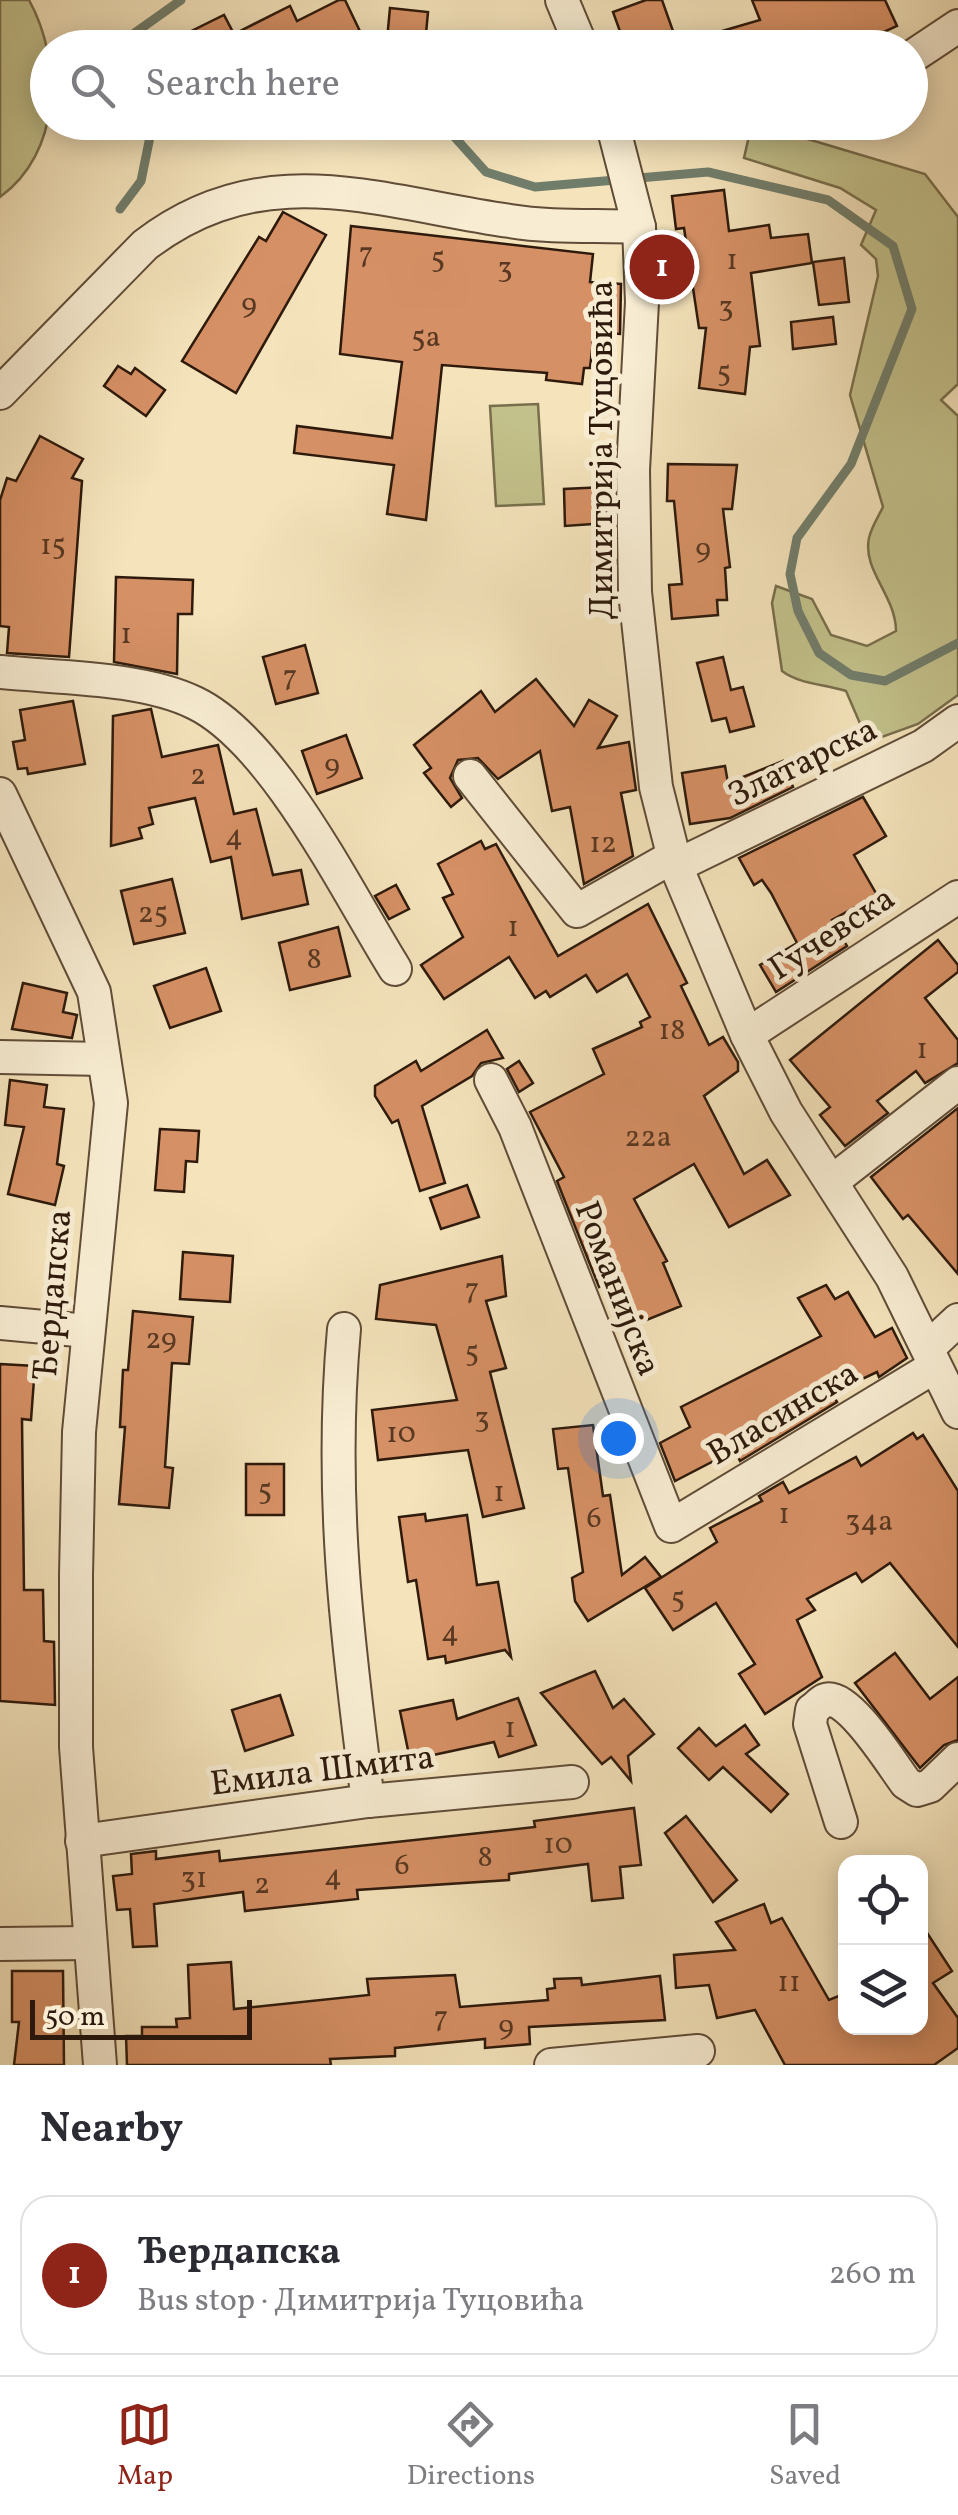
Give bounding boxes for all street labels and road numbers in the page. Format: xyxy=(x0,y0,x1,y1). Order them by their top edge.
street label: Димитрија Туцовића xyxy=(579,280,627,620)
street label: Златарска xyxy=(721,707,886,820)
street label: Гучевска xyxy=(760,876,905,993)
street label: Романијска xyxy=(561,1195,671,1383)
street label: Ђердапска xyxy=(23,1208,85,1383)
street label: Власинска xyxy=(699,1351,868,1478)
street label: Емила Шмита xyxy=(208,1734,437,1810)

